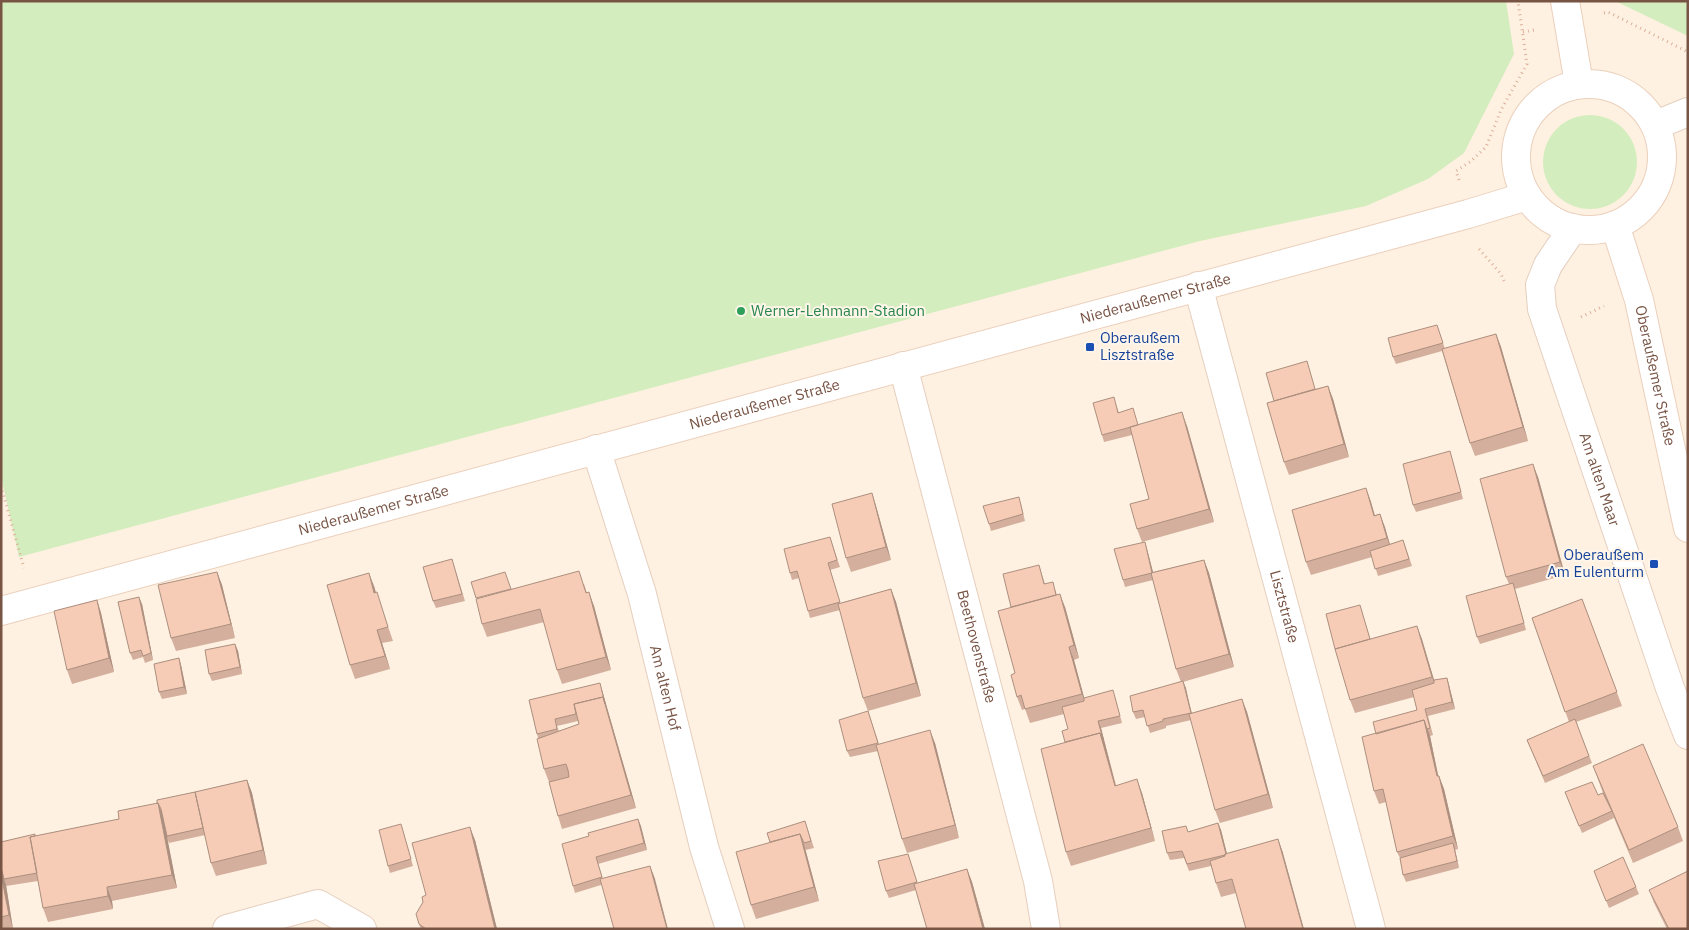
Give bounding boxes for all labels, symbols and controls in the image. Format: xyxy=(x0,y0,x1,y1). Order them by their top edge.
street label: Niederaußemer Straße xyxy=(1078,269,1233,328)
place label: Werner-Lehmann-Stadion xyxy=(751,301,925,320)
street label: Oberaußemer Straße xyxy=(1631,303,1680,447)
marker: Werner-Lehmann-Stadion xyxy=(735,305,747,317)
place label: Oberaußem Lisztstraße xyxy=(1100,328,1180,364)
marker: Oberaußem Lisztstraße xyxy=(1084,341,1096,353)
street label: Niederaußemer Straße xyxy=(687,374,842,433)
street label: Am alten Maar xyxy=(1575,430,1625,529)
street label: Niederaußemer Straße xyxy=(296,480,451,539)
place label: Oberaußem Am Eulenturm xyxy=(1547,545,1644,581)
marker: Oberaußem Am Eulenturm xyxy=(1648,558,1660,570)
street label: Lisztstraße xyxy=(1266,568,1304,645)
street label: Beethovenstraße xyxy=(953,588,1001,705)
street label: Am alten Hof xyxy=(646,643,685,733)

